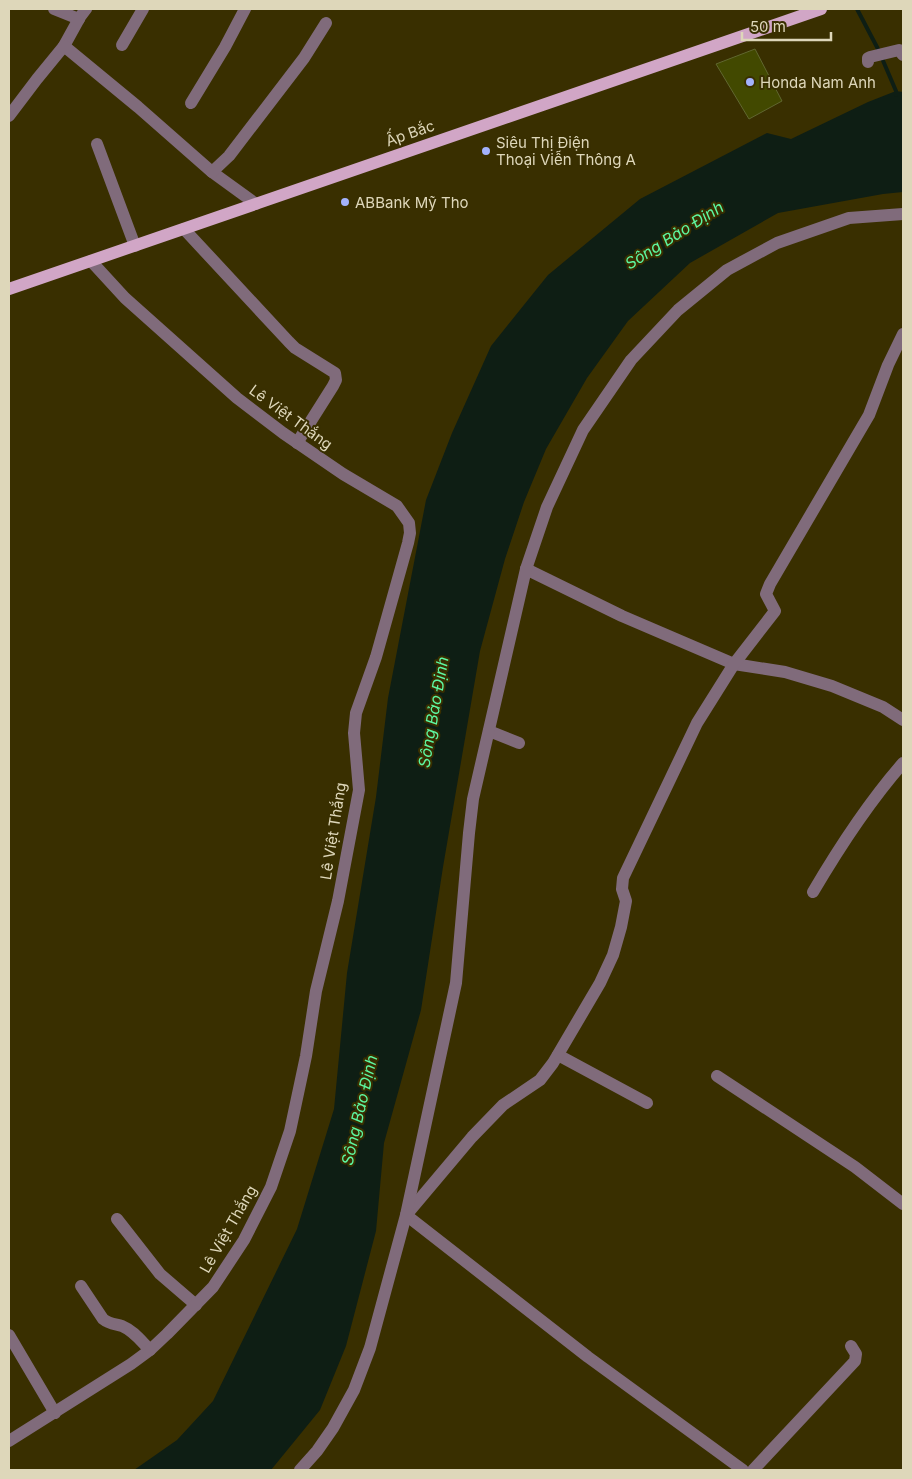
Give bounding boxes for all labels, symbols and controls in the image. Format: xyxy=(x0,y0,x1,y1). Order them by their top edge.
scale bar xyxy=(742,10,831,42)
text: 50 m xyxy=(750,17,786,36)
place label: Honda Nam Anh xyxy=(760,73,876,92)
marker: Honda Nam Anh xyxy=(744,76,756,88)
street label: Ấp Bắc xyxy=(382,114,437,150)
place label: Siêu Thị Điện Thoại Viễn Thông A xyxy=(496,133,636,169)
marker: Siêu Thị Điện Thoại Viễn Thông A xyxy=(480,145,492,157)
place label: ABBank Mỹ Tho xyxy=(355,193,469,212)
marker: ABBank Mỹ Tho xyxy=(339,196,351,208)
water label: Sông Bảo Định xyxy=(621,197,727,273)
street label: Lê Việt Thắng xyxy=(246,380,336,454)
water label: Sông Bảo Định xyxy=(413,655,453,769)
street label: Lê Việt Thắng xyxy=(316,781,350,881)
water label: Sông Bảo Định xyxy=(337,1053,381,1167)
street label: Lê Việt Thắng xyxy=(195,1182,261,1276)

